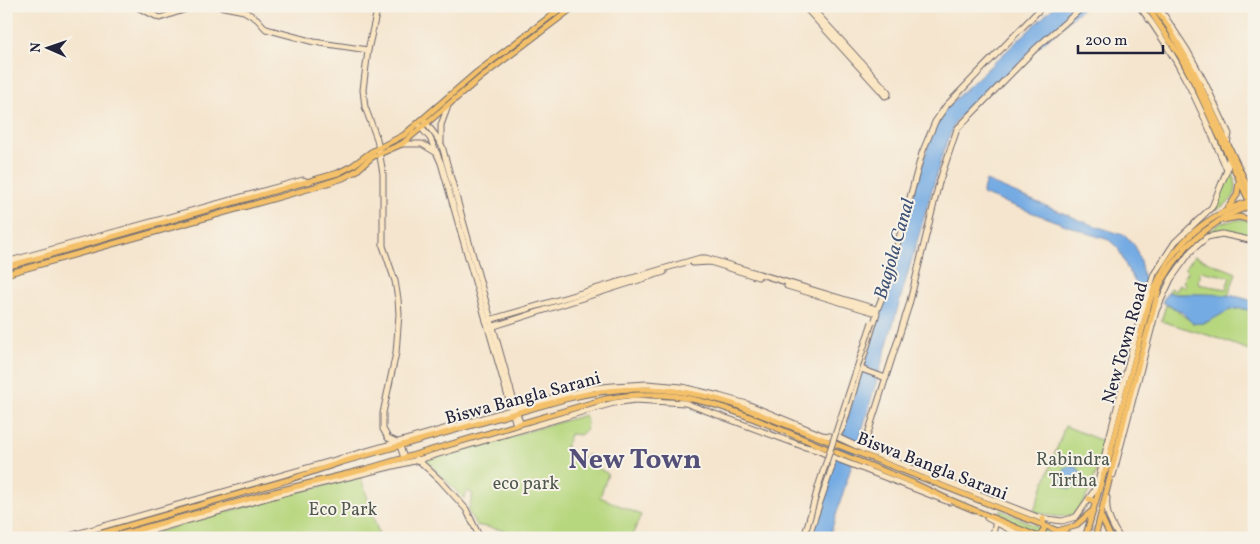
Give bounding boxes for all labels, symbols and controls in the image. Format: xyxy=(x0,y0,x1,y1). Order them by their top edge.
north arrow xyxy=(22,22,72,72)
scale bar xyxy=(1078,22,1162,54)
text: 200 m xyxy=(1085,31,1128,52)
text: N xyxy=(27,42,46,53)
water label: Bagjola Canal xyxy=(868,195,922,302)
street label: New Town Road xyxy=(1097,279,1155,407)
street label: Biswa Bangla Sarani xyxy=(442,366,604,432)
street label: Biswa Bangla Sarani xyxy=(853,427,1011,507)
district label: New Town xyxy=(568,441,702,480)
park label: Rabindra Tirtha xyxy=(1036,448,1110,494)
park label: eco park xyxy=(493,472,559,497)
park label: Eco Park xyxy=(309,498,378,523)

